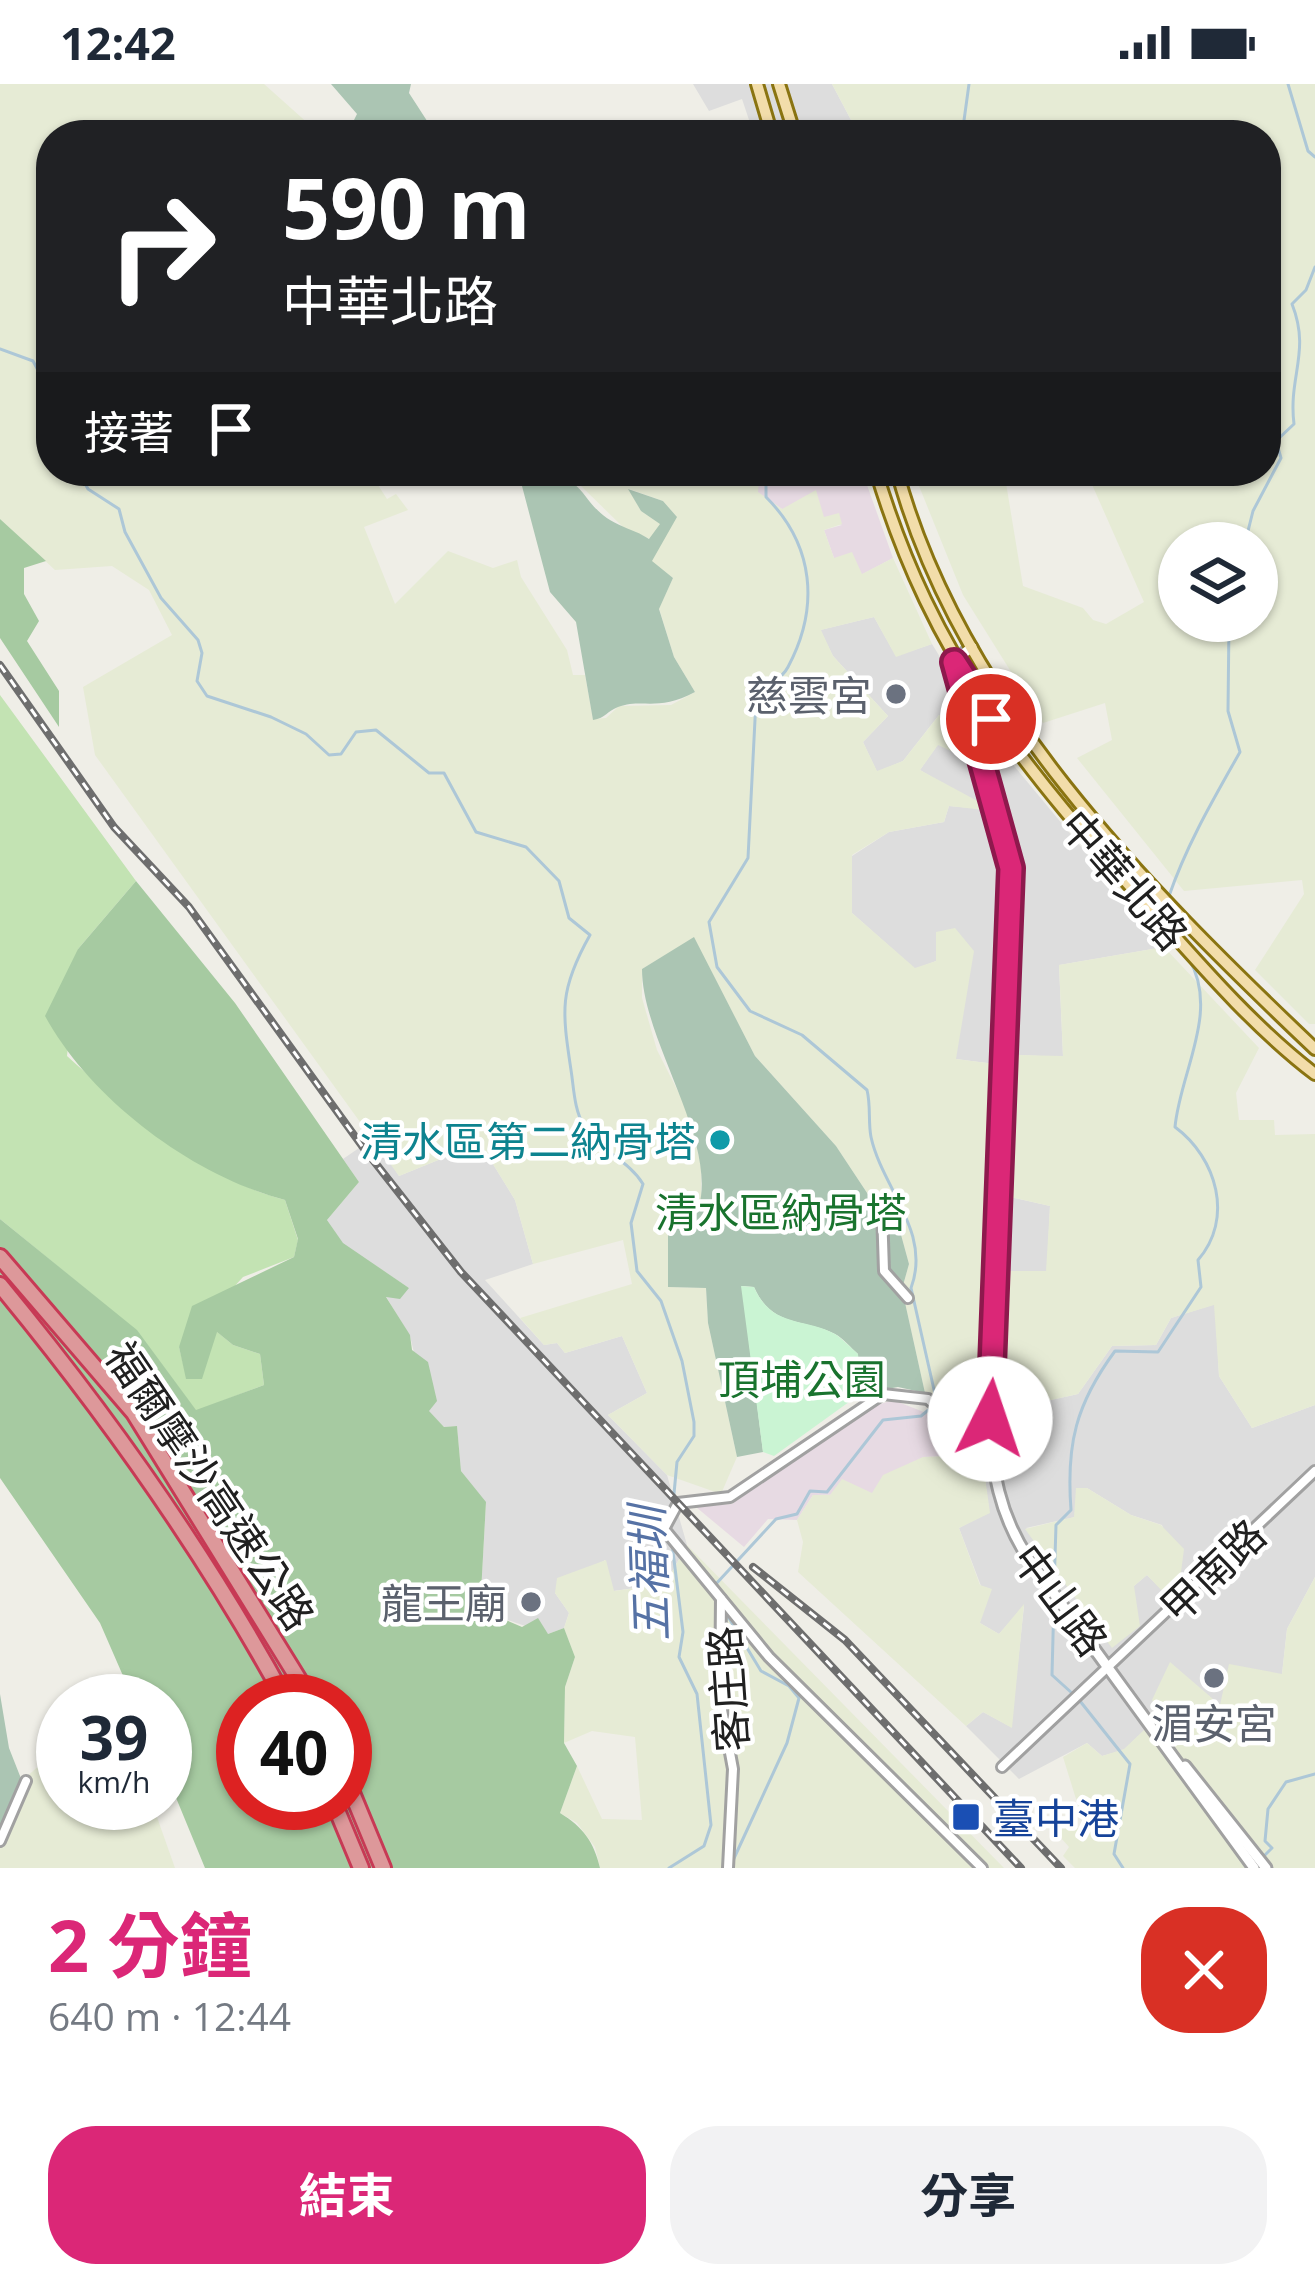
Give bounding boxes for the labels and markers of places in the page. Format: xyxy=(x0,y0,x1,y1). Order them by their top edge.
place label: 慈雲宮 xyxy=(746,666,872,723)
pin xyxy=(940,668,1042,770)
marker: 慈雲宮 xyxy=(883,681,909,707)
place label: 清水區第二納骨塔 xyxy=(360,1112,696,1169)
marker: 清水區第二納骨塔 xyxy=(707,1127,733,1153)
place label: 龍王廟 xyxy=(381,1574,507,1631)
marker: 龍王廟 xyxy=(518,1589,544,1615)
marker: 湄安宮 xyxy=(1201,1665,1227,1691)
place label: 湄安宮 xyxy=(1151,1694,1277,1751)
place label: 臺中港 xyxy=(993,1789,1119,1846)
marker: 臺中港 xyxy=(950,1801,982,1833)

